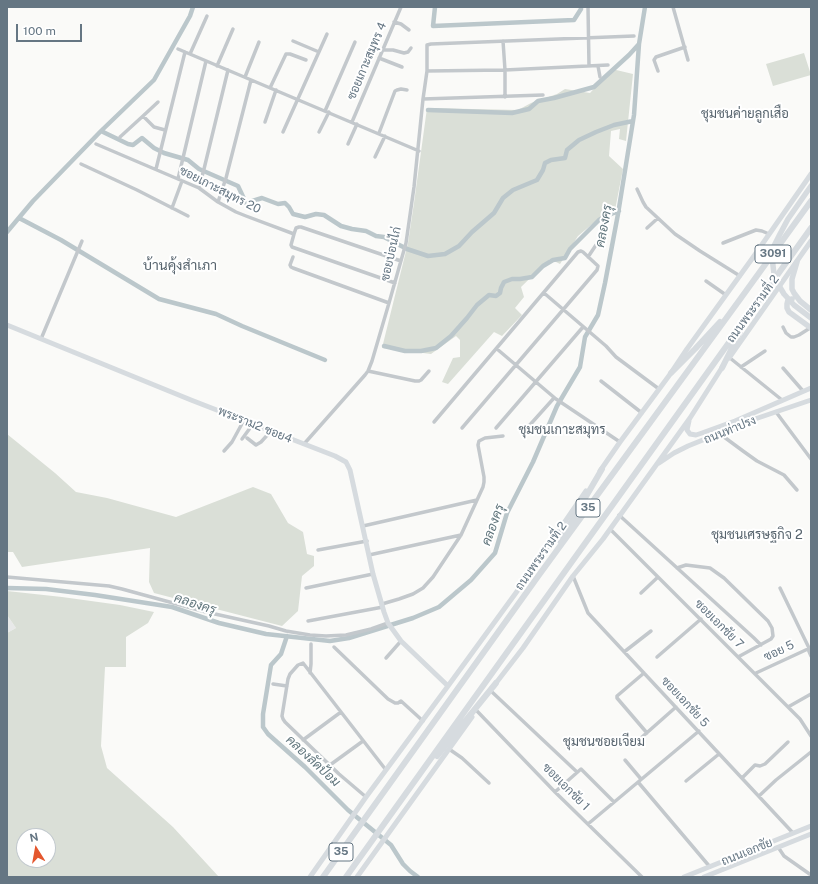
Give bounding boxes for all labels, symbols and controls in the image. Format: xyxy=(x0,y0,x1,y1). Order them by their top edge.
scale bar xyxy=(18,16,84,42)
street label: ซอยเกาะสมุทร 4 xyxy=(344,20,390,102)
text: 100 m xyxy=(23,24,56,38)
district label: ชุมชนค่ายลูกเสือ xyxy=(701,106,789,122)
street label: ซอยเกาะสมุทร 20 xyxy=(177,163,263,217)
water label: คลองครุ xyxy=(592,203,616,249)
street label: ซอยบ่อนไก่ xyxy=(378,225,404,283)
road number: 3091 xyxy=(755,245,791,263)
district label: บ้านคุ้งสำเภา xyxy=(143,258,217,274)
street label: ถนนพระรามที่ 2 xyxy=(724,272,782,346)
street label: พระราม2 ซอย4 xyxy=(216,404,294,446)
street label: ถนนท่าปรง xyxy=(702,413,758,447)
district label: ชุมชนเกาะสมุทร xyxy=(518,422,606,438)
road number: 35 xyxy=(576,499,600,517)
water label: คลองครุ xyxy=(478,502,508,548)
street label: ถนนพระรามที่ 2 xyxy=(512,519,570,593)
district label: ชุมชนเศรษฐกิจ 2 xyxy=(711,527,803,543)
water label: คลองครุ xyxy=(172,590,218,618)
street label: ซอยเอกชัย 7 xyxy=(692,597,746,651)
street label: ซอย 5 xyxy=(762,638,796,664)
street label: ซอยเอกชัย 5 xyxy=(658,674,712,730)
water label: คลองลัดป้อม xyxy=(283,732,343,790)
district label: ชุมชนซอยเจียม xyxy=(563,734,645,750)
street label: ซอยเอกชัย 1 xyxy=(539,760,593,814)
north arrow xyxy=(16,828,56,868)
text: N xyxy=(29,830,39,844)
street label: ถนนเอกชัย xyxy=(719,835,775,869)
road number: 35 xyxy=(329,843,353,861)

